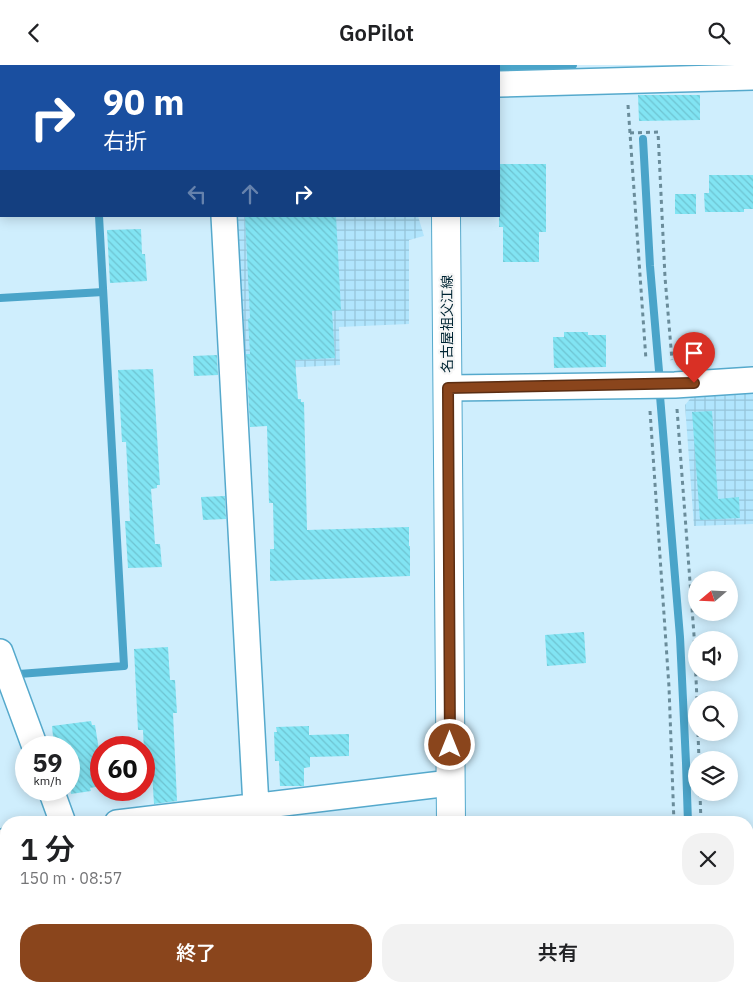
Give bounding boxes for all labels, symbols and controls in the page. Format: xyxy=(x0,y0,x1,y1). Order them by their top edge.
text: GoPilot xyxy=(339,18,414,47)
icon: back xyxy=(20,19,48,47)
icon: search xyxy=(705,19,733,47)
text: 90 m xyxy=(103,79,185,125)
icon: right xyxy=(20,85,85,150)
text: 右折 xyxy=(103,126,147,155)
icon: left xyxy=(183,180,211,208)
icon: ahead xyxy=(236,180,264,208)
icon: right xyxy=(289,180,317,208)
street label: 名古屋祖父江線 xyxy=(438,275,456,373)
pin xyxy=(673,332,715,383)
icon: arrive xyxy=(680,339,708,367)
north arrow xyxy=(688,571,738,621)
map controls xyxy=(688,571,738,801)
button: sound xyxy=(688,631,738,681)
button: search xyxy=(688,691,738,741)
position arrow xyxy=(423,718,475,770)
speed limit sign: 60 xyxy=(90,736,155,801)
text: 59 xyxy=(32,746,63,779)
button: layers xyxy=(688,751,738,801)
text: km/h xyxy=(33,773,62,788)
text: 1 分 xyxy=(20,829,75,868)
button: close xyxy=(682,833,734,885)
text: 150 m · 08:57 xyxy=(20,868,122,888)
button: 終了 xyxy=(20,924,372,982)
button: 共有 xyxy=(382,924,734,982)

